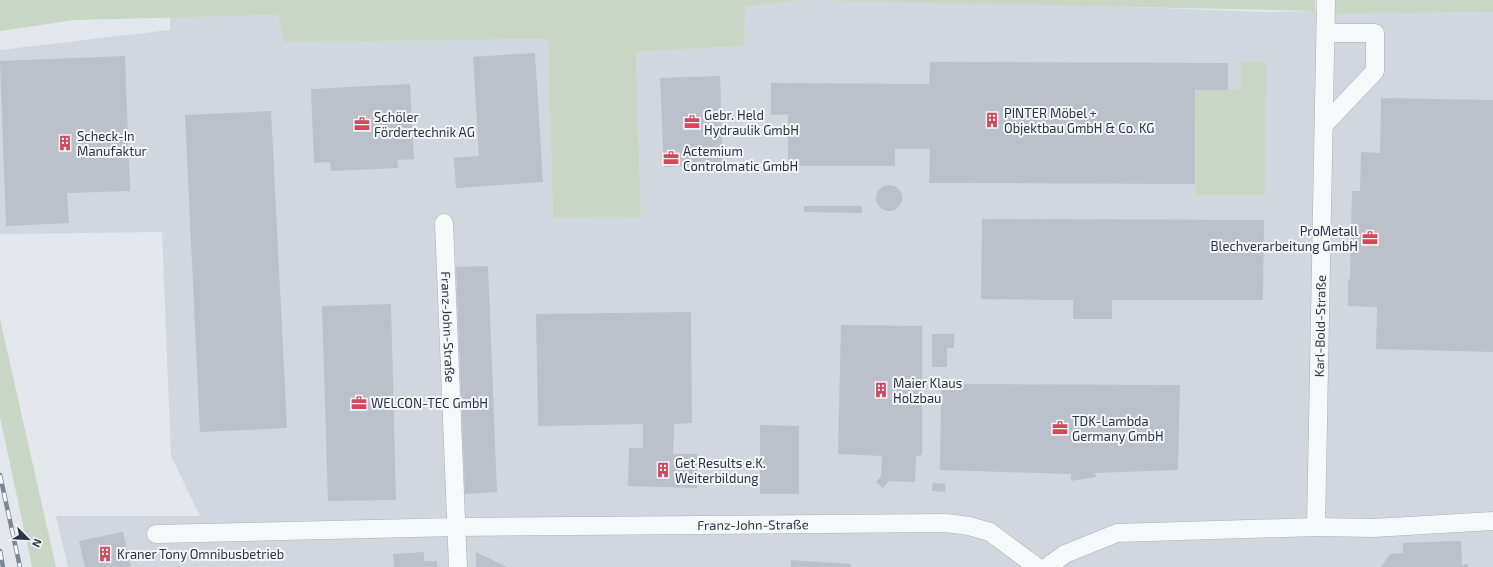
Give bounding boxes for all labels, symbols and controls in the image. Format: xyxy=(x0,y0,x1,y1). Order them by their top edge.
place label: PINTER Möbel + Objektbau GmbH & Co. KG xyxy=(1004,105,1154,136)
place label: Gebr. Held Hydraulik GmbH xyxy=(704,107,799,138)
place label: Schöler Fördertechnik AG xyxy=(374,109,475,140)
building icon: PINTER Möbel + Objektbau GmbH & Co. KG xyxy=(983,111,1001,129)
office icon: Gebr. Held Hydraulik GmbH xyxy=(683,113,701,131)
office icon: Schöler Fördertechnik AG xyxy=(353,115,371,133)
place label: Scheck-In Manufaktur xyxy=(77,128,147,159)
building icon: Scheck-In Manufaktur xyxy=(56,134,74,152)
place label: Actemium Controlmatic GmbH xyxy=(683,143,798,174)
office icon: Actemium Controlmatic GmbH xyxy=(662,149,680,167)
place label: ProMetall Blechverarbeitung GmbH xyxy=(1211,223,1358,254)
office icon: ProMetall Blechverarbeitung GmbH xyxy=(1361,229,1379,247)
street label: Franz-John-Straße xyxy=(438,271,458,383)
street label: Karl-Bold-Straße xyxy=(1311,275,1329,377)
place label: Maier Klaus Holzbau xyxy=(893,375,962,406)
building icon: Maier Klaus Holzbau xyxy=(872,381,890,399)
office icon: WELCON-TEC GmbH xyxy=(350,394,368,412)
place label: WELCON-TEC GmbH xyxy=(371,395,488,411)
place label: TDK-Lambda Germany GmbH xyxy=(1072,413,1164,444)
office icon: TDK-Lambda Germany GmbH xyxy=(1051,419,1069,437)
place label: Get Results e.K. Weiterbildung xyxy=(675,455,766,486)
building icon: Get Results e.K. Weiterbildung xyxy=(654,461,672,479)
street label: Franz-John-Straße xyxy=(697,516,809,533)
north arrow xyxy=(8,519,48,559)
text: N xyxy=(30,537,45,550)
building icon: Kraner Tony Omnibusbetrieb xyxy=(96,545,114,563)
place label: Kraner Tony Omnibusbetrieb xyxy=(117,546,284,562)

